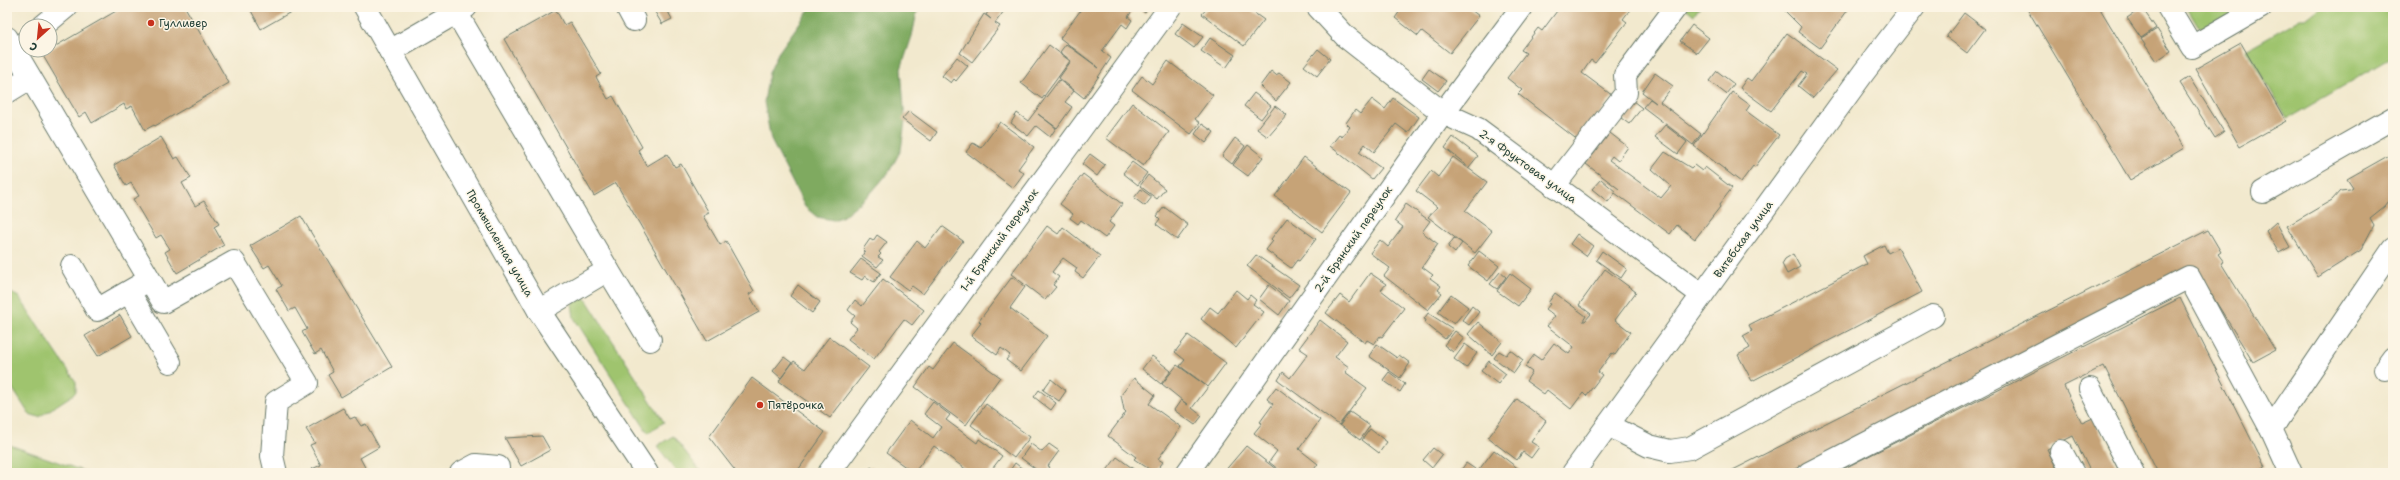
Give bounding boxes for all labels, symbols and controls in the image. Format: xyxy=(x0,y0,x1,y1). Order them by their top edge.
place label: Гулливер xyxy=(159,16,208,31)
north arrow xyxy=(18,18,58,58)
marker: Гулливер xyxy=(146,18,156,28)
text: С xyxy=(27,38,40,55)
street label: 2-я Фруктовая улица xyxy=(1476,126,1580,207)
street label: 2-й Брянский переулок xyxy=(1311,183,1396,296)
street label: 1-й Брянский переулок xyxy=(957,186,1042,295)
street label: Промышленная улица xyxy=(463,187,536,300)
street label: Витебская улица xyxy=(1710,198,1777,281)
place label: Пятёрочка xyxy=(768,398,824,413)
marker: Пятёрочка xyxy=(755,400,765,410)

